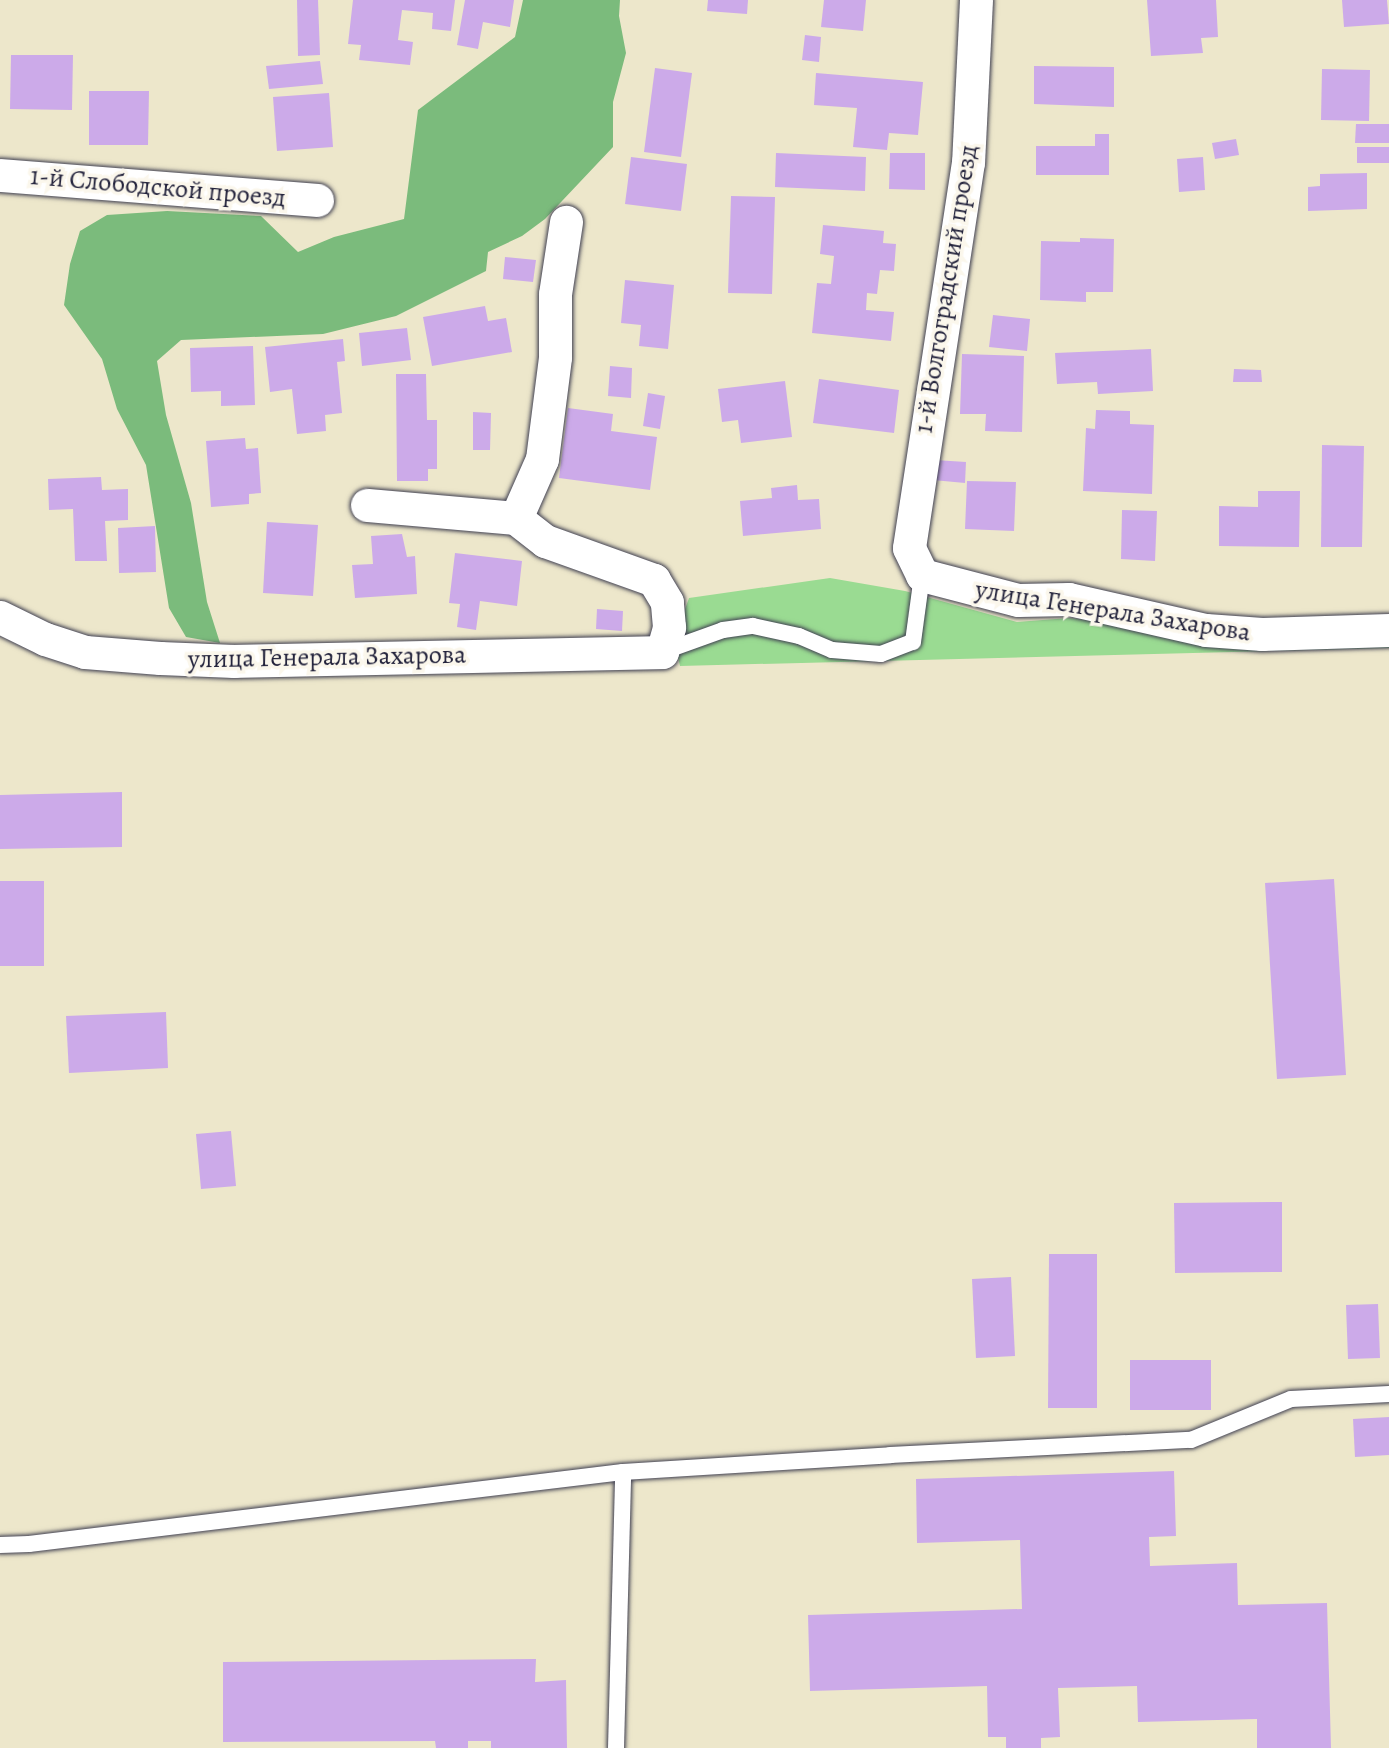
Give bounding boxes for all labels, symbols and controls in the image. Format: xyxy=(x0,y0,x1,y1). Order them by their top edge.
street label: 1-й Волгоградский проезд xyxy=(908,143,984,435)
street label: 1-й Слободской проезд xyxy=(29,160,287,214)
street label: улица Генерала Захарова xyxy=(973,574,1253,648)
street label: улица Генерала Захарова xyxy=(188,639,466,675)

